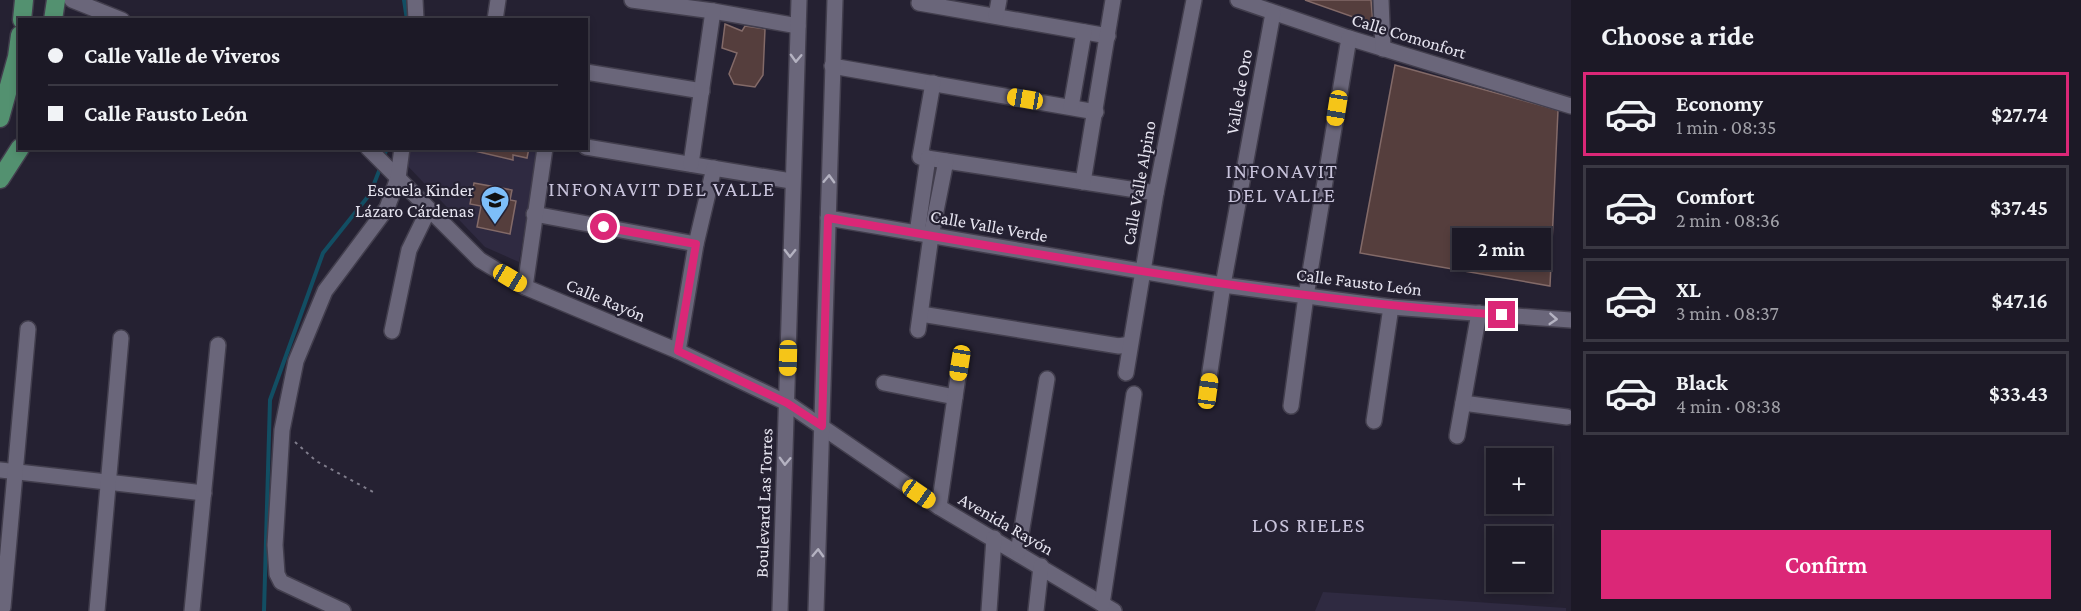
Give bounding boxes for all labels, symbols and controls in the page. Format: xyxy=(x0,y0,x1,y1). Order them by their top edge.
street label: Calle Comonfort xyxy=(1349,9,1470,63)
text: Choose a ride xyxy=(1601,21,1754,51)
text: Calle Valle de Viveros xyxy=(84,43,280,68)
street label: Valle de Oro xyxy=(1222,48,1256,136)
one-way arrow xyxy=(790,54,803,63)
car xyxy=(1006,87,1044,111)
icon: car xyxy=(1604,87,1658,141)
car xyxy=(1325,89,1349,127)
text: Economy xyxy=(1676,91,1763,116)
text: Calle Fausto León xyxy=(84,101,248,126)
text: $27.74 xyxy=(1991,102,2048,127)
text: 1 min · 08:35 xyxy=(1676,116,1776,138)
street label: Calle Valle Alpino xyxy=(1118,119,1160,247)
district label: INFONAVIT DEL VALLE xyxy=(1225,159,1339,207)
one-way arrow xyxy=(823,174,836,183)
district label: INFONAVIT DEL VALLE xyxy=(548,177,776,201)
place label: Escuela Kinder Lázaro Cárdenas xyxy=(355,180,475,221)
icon: car xyxy=(1604,180,1658,234)
school or university icon: Escuela Kinder Lázaro Cárdenas xyxy=(479,184,511,226)
text: Comfort xyxy=(1676,184,1754,209)
text: $37.45 xyxy=(1990,195,2048,220)
street label: Calle Valle Verde xyxy=(929,206,1049,246)
text: 2 min · 08:36 xyxy=(1676,209,1780,231)
route start xyxy=(590,213,617,240)
callout: 2 min xyxy=(1452,228,1552,270)
text: 2 min xyxy=(1478,238,1525,260)
one-way arrow xyxy=(783,249,796,258)
car xyxy=(490,261,530,295)
street label: Calle Fausto León xyxy=(1295,264,1423,300)
icon: car xyxy=(1604,273,1658,327)
street label: Calle Rayón xyxy=(563,274,649,326)
text: XL xyxy=(1676,277,1701,302)
text: $47.16 xyxy=(1992,288,2048,313)
route end xyxy=(1488,301,1515,328)
text: 3 min · 08:37 xyxy=(1676,302,1779,324)
one-way arrow xyxy=(1548,312,1557,325)
car xyxy=(779,340,797,376)
car xyxy=(948,344,972,382)
icon: car xyxy=(1604,366,1658,420)
text: Black xyxy=(1676,370,1728,395)
car xyxy=(1197,372,1219,410)
text: $33.43 xyxy=(1989,381,2048,406)
text: 4 min · 08:38 xyxy=(1676,395,1781,417)
street label: Boulevard Las Torres xyxy=(751,428,777,578)
map controls xyxy=(1486,448,1552,592)
button: + xyxy=(1486,448,1552,514)
one-way arrow xyxy=(778,457,791,466)
car xyxy=(899,476,939,512)
street label: Avenida Rayón xyxy=(955,489,1057,559)
district label: LOS RIELES xyxy=(1252,513,1366,537)
button: − xyxy=(1486,526,1552,592)
button: Confirm xyxy=(1601,530,2051,599)
one-way arrow xyxy=(812,548,824,557)

